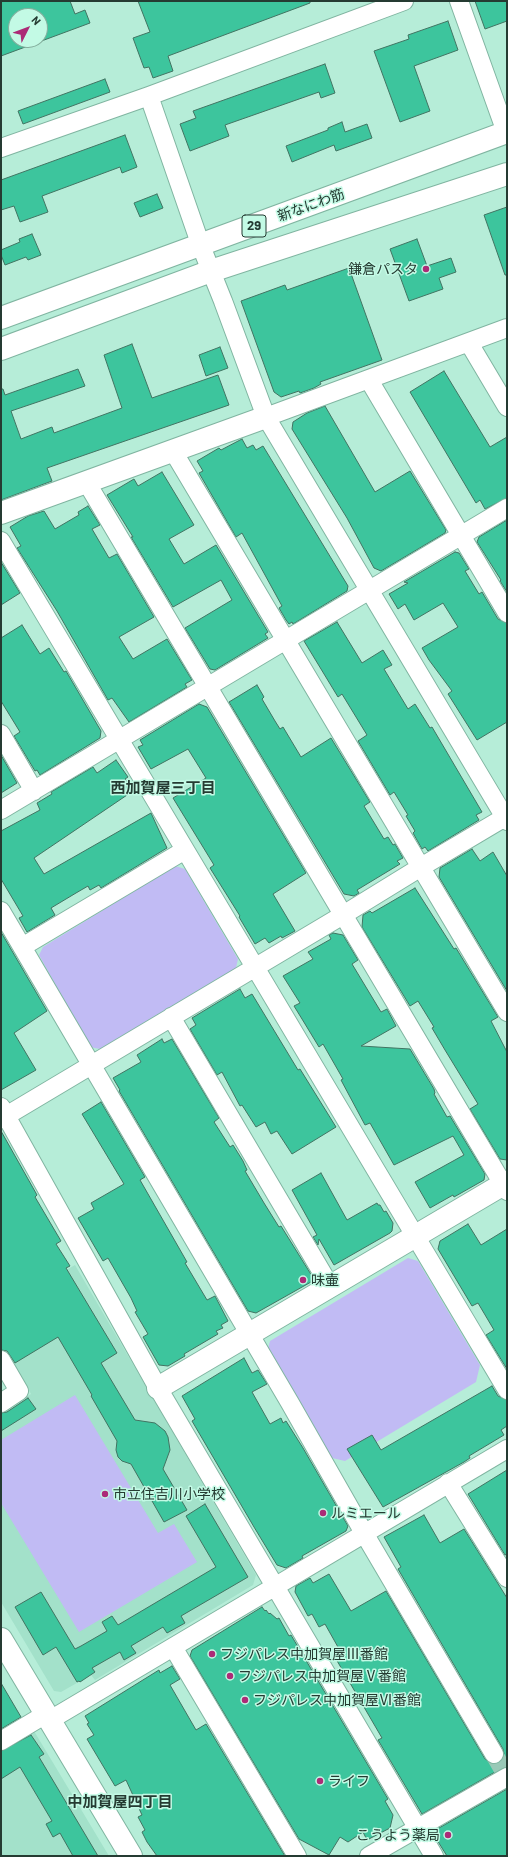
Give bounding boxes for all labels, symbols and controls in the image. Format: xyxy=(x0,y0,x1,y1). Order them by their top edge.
north arrow xyxy=(8,8,48,48)
text: N xyxy=(29,13,44,27)
street label: 新なにわ筋 xyxy=(275,185,347,225)
road number: 29 xyxy=(242,215,266,237)
place label: 鎌倉パスタ xyxy=(348,261,418,277)
marker: 鎌倉パスタ xyxy=(421,264,431,274)
district label: 西加賀屋三丁目 xyxy=(111,779,215,797)
place label: 味壷 xyxy=(311,1272,339,1288)
marker: 味壷 xyxy=(298,1275,308,1285)
place label: 市立住吉川小学校 xyxy=(113,1486,225,1502)
marker: 市立住吉川小学校 xyxy=(100,1489,110,1499)
place label: ルミエール xyxy=(331,1505,401,1521)
marker: ルミエール xyxy=(318,1508,328,1518)
place label: フジパレス中加賀屋Ⅲ番館 xyxy=(220,1646,388,1662)
marker: フジパレス中加賀屋Ⅲ番館 xyxy=(207,1649,217,1659)
place label: フジパレス中加賀屋Ⅴ番館 xyxy=(238,1668,406,1684)
marker: フジパレス中加賀屋Ⅴ番館 xyxy=(225,1671,235,1681)
place label: フジパレス中加賀屋Ⅵ番館 xyxy=(253,1692,421,1708)
marker: フジパレス中加賀屋Ⅵ番館 xyxy=(240,1695,250,1705)
place label: ライフ xyxy=(328,1773,370,1789)
marker: ライフ xyxy=(315,1776,325,1786)
district label: 中加賀屋四丁目 xyxy=(68,1793,172,1811)
place label: こうよう薬局 xyxy=(356,1827,440,1843)
marker: こうよう薬局 xyxy=(443,1830,453,1840)

